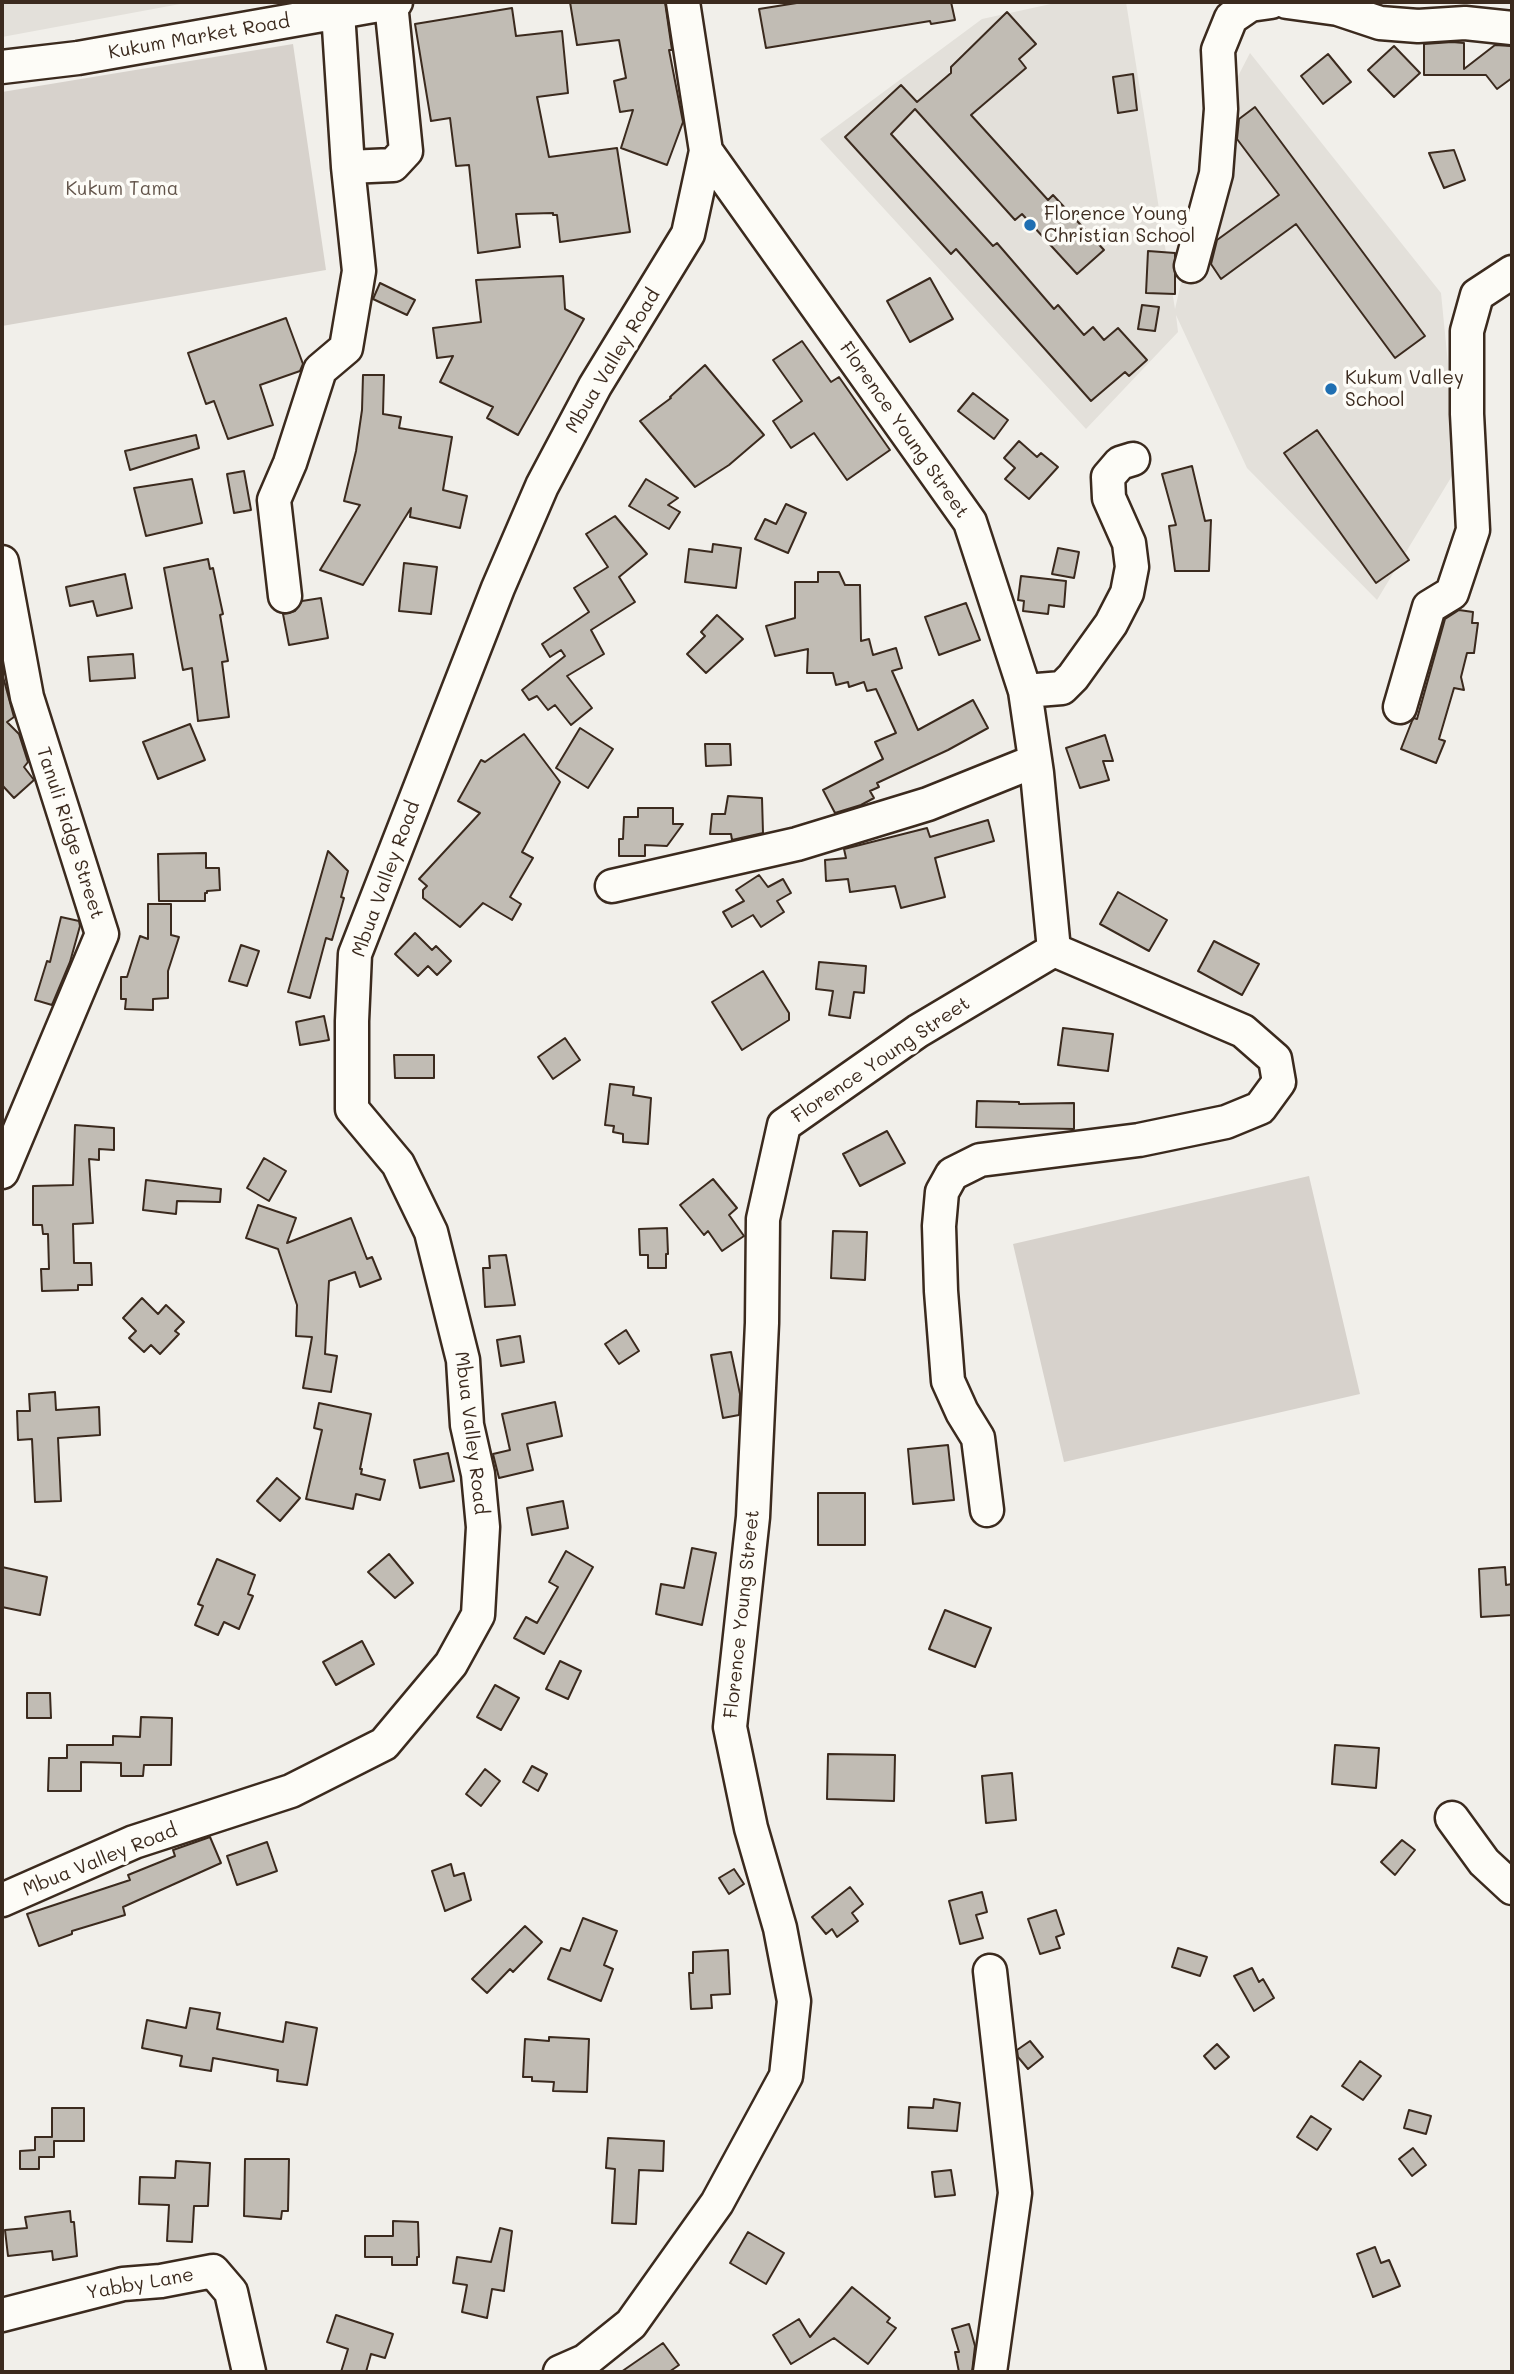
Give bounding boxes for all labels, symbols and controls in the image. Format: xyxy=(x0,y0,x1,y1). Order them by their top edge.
street label: Kukum Market Road xyxy=(107,10,291,64)
park label: Kukum Tama xyxy=(65,178,179,200)
place label: Florence Young Christian School xyxy=(1044,203,1195,247)
marker: Florence Young Christian School xyxy=(1022,217,1038,233)
street label: Mbua Valley Road xyxy=(561,285,665,437)
street label: Florence Young Street xyxy=(835,338,973,522)
place label: Kukum Valley School xyxy=(1345,367,1464,411)
marker: Kukum Valley School xyxy=(1323,381,1339,397)
street label: Tanuli Ridge Street xyxy=(31,744,109,922)
street label: Mbua Valley Road xyxy=(347,798,425,960)
street label: Florence Young Street xyxy=(788,992,974,1128)
street label: Mbua Valley Road xyxy=(450,1350,492,1516)
street label: Florence Young Street xyxy=(720,1509,764,1719)
street label: Mbua Valley Road xyxy=(20,1819,180,1901)
street label: Yabby Lane xyxy=(85,2263,195,2305)

